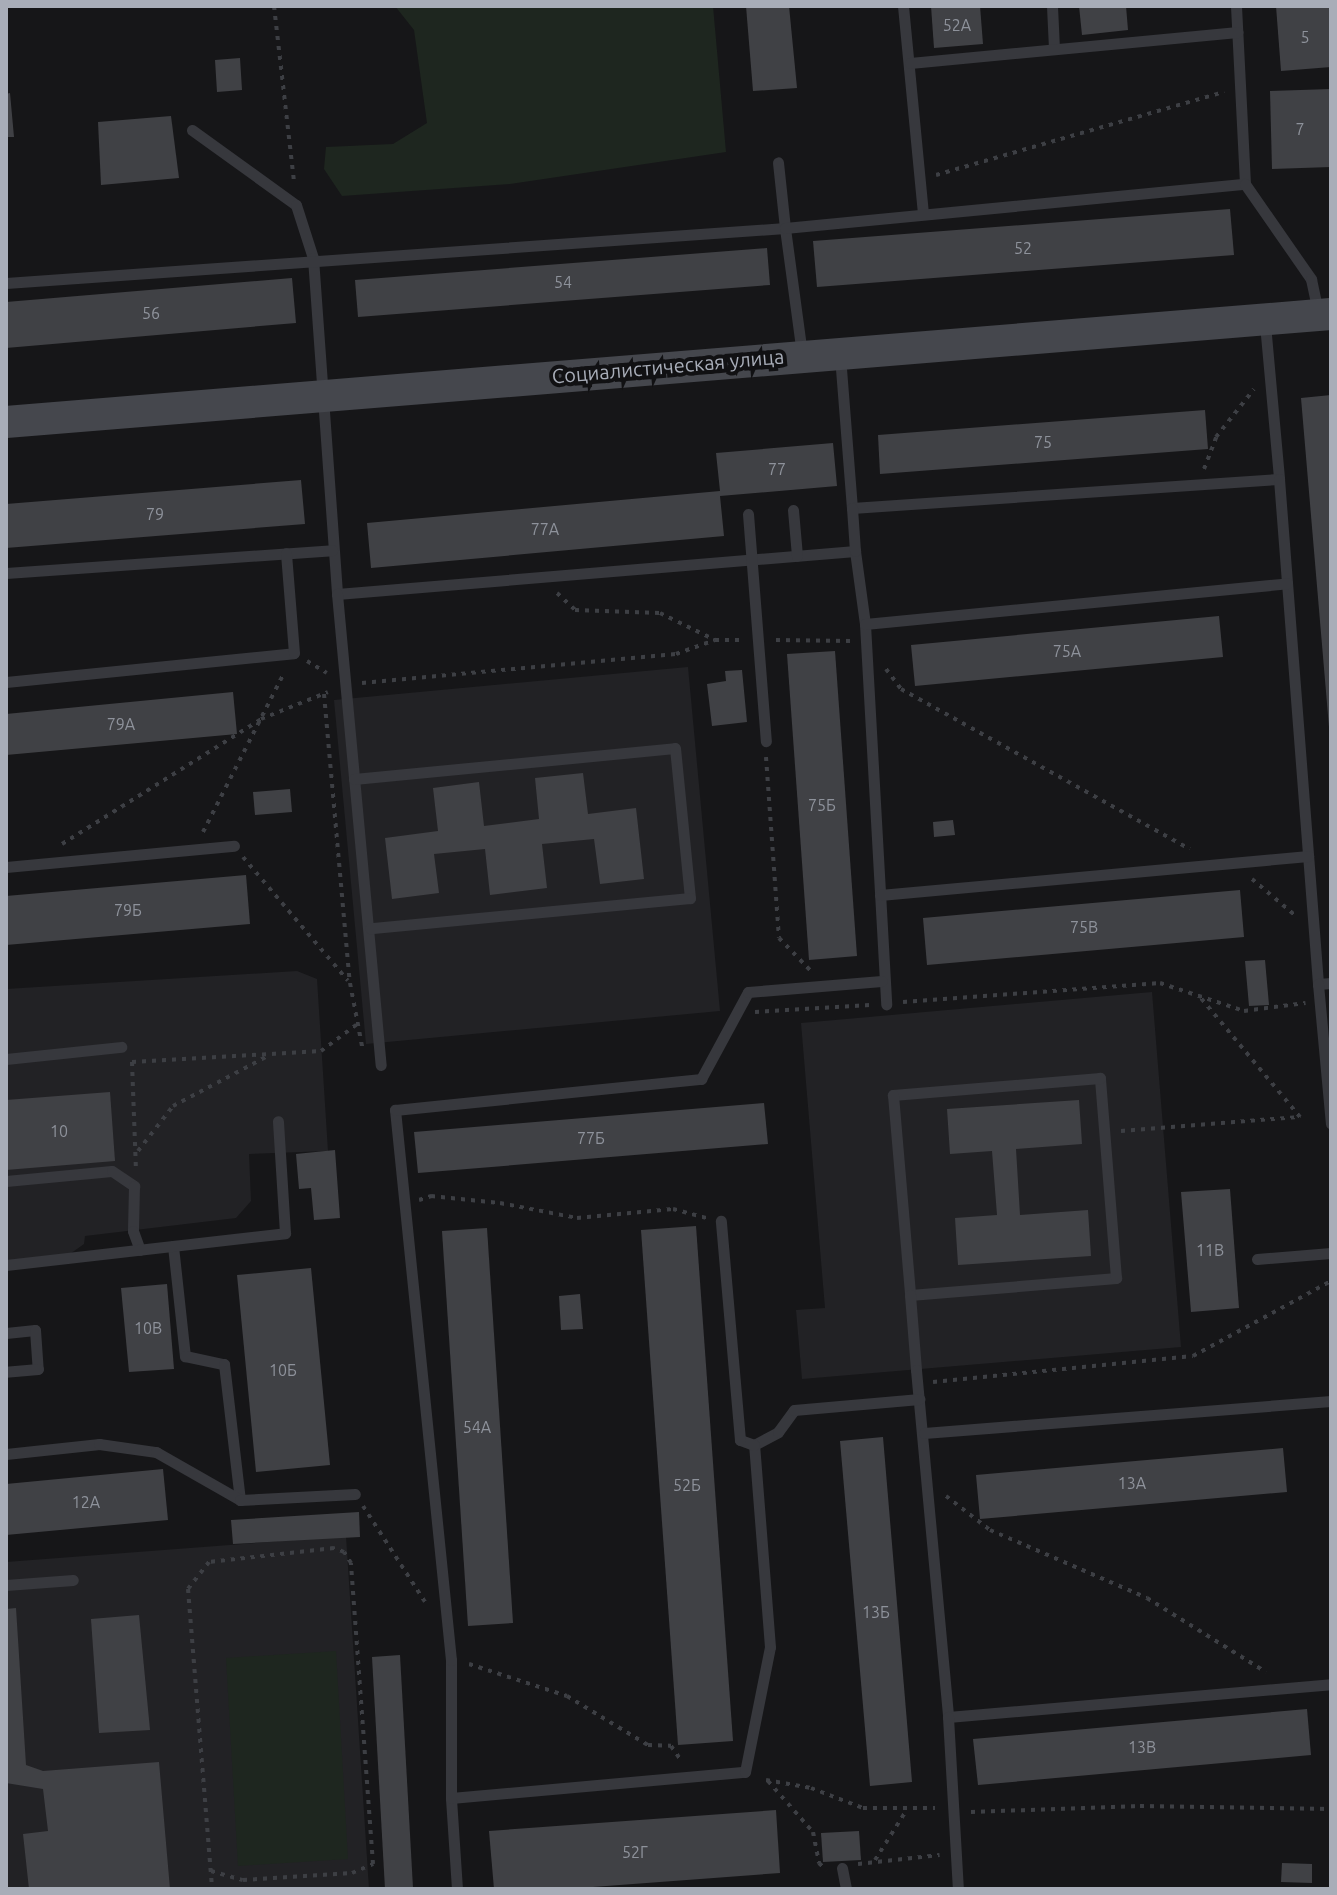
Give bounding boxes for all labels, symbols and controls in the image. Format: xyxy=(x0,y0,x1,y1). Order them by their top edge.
house number: 52А xyxy=(943,15,971,35)
house number: 5 xyxy=(1300,27,1310,47)
house number: 7 xyxy=(1295,119,1305,139)
house number: 52 xyxy=(1014,238,1032,258)
house number: 54 xyxy=(554,272,572,292)
house number: 56 xyxy=(142,303,160,323)
street label: Социалистическая улица xyxy=(551,344,785,388)
house number: 75 xyxy=(1034,432,1052,452)
house number: 77 xyxy=(768,459,786,479)
house number: 79 xyxy=(146,504,164,524)
house number: 77А xyxy=(531,519,559,539)
house number: 75А xyxy=(1053,641,1081,661)
house number: 79А xyxy=(107,714,135,734)
house number: 75Б xyxy=(808,795,836,815)
house number: 79Б xyxy=(114,900,142,920)
house number: 75В xyxy=(1070,917,1098,937)
house number: 10 xyxy=(50,1121,68,1141)
house number: 77Б xyxy=(577,1128,605,1148)
house number: 11В xyxy=(1196,1240,1224,1260)
house number: 10В xyxy=(134,1318,162,1338)
house number: 10Б xyxy=(269,1360,297,1380)
house number: 54А xyxy=(463,1417,491,1437)
house number: 13А xyxy=(1118,1473,1146,1493)
house number: 52Б xyxy=(673,1475,701,1495)
house number: 12А xyxy=(72,1492,100,1512)
house number: 13Б xyxy=(862,1602,890,1622)
house number: 13В xyxy=(1128,1737,1156,1757)
house number: 52Г xyxy=(622,1842,648,1862)

